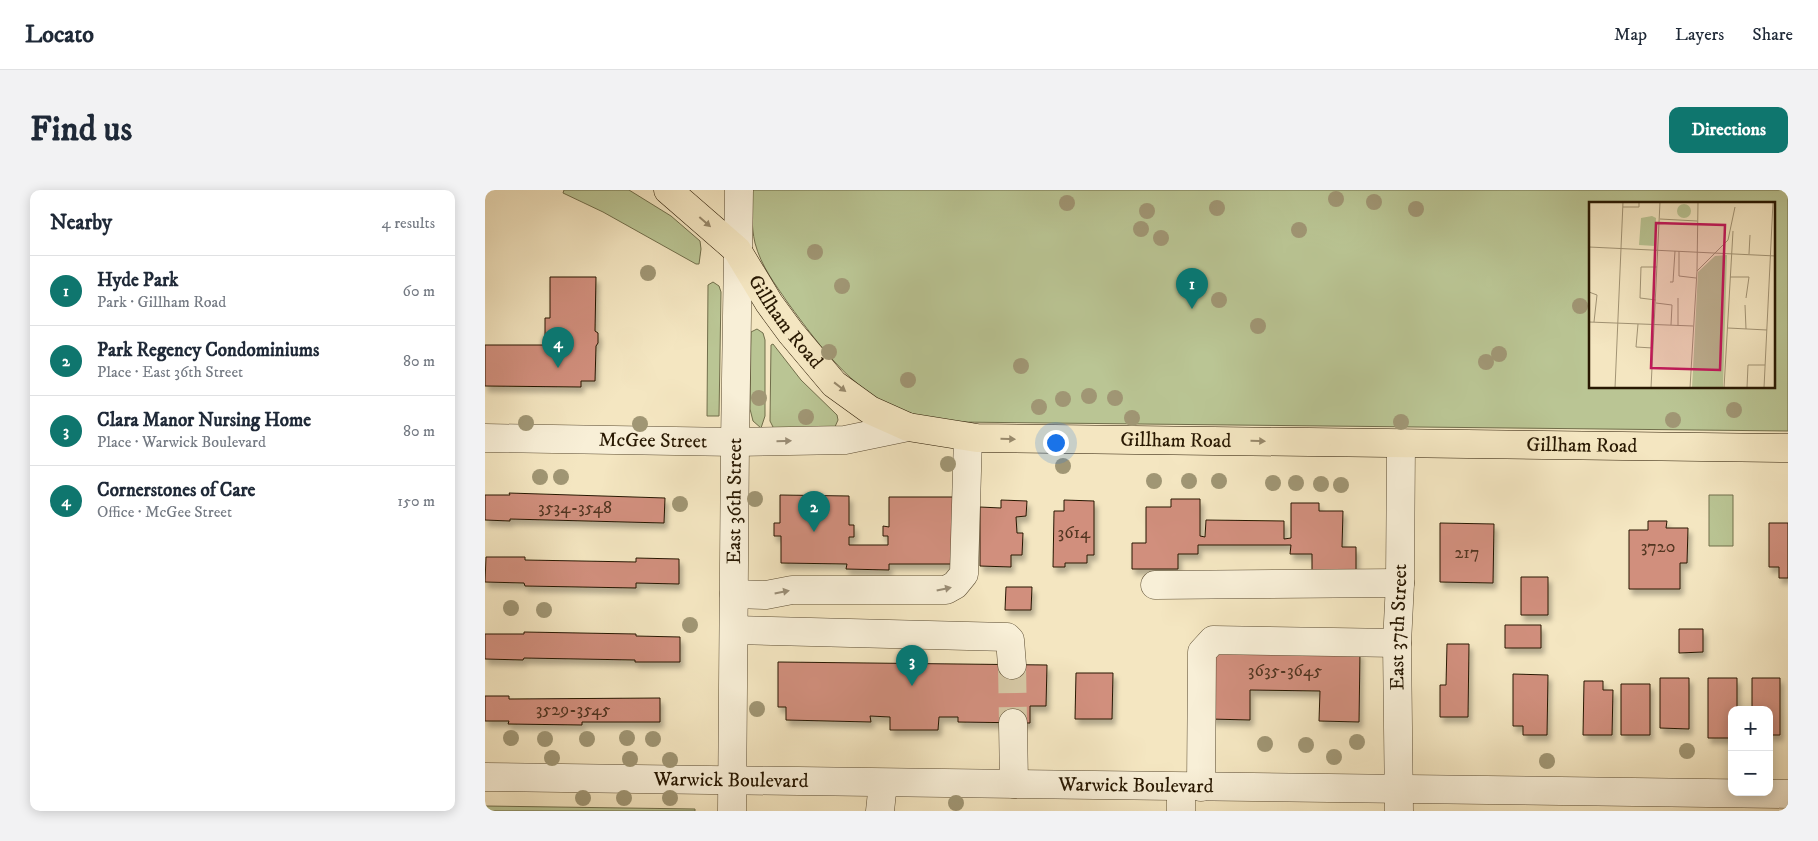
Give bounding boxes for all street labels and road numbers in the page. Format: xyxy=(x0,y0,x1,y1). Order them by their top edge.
street label: Gillham Road xyxy=(742,270,828,374)
street label: McGee Street xyxy=(598,427,708,454)
street label: Gillham Road xyxy=(1120,427,1231,454)
street label: Gillham Road xyxy=(1526,432,1637,459)
street label: East 36th Street xyxy=(722,438,748,564)
street label: East 37th Street xyxy=(1384,564,1413,690)
street label: Warwick Boulevard xyxy=(652,767,809,794)
street label: Warwick Boulevard xyxy=(1057,772,1214,799)

